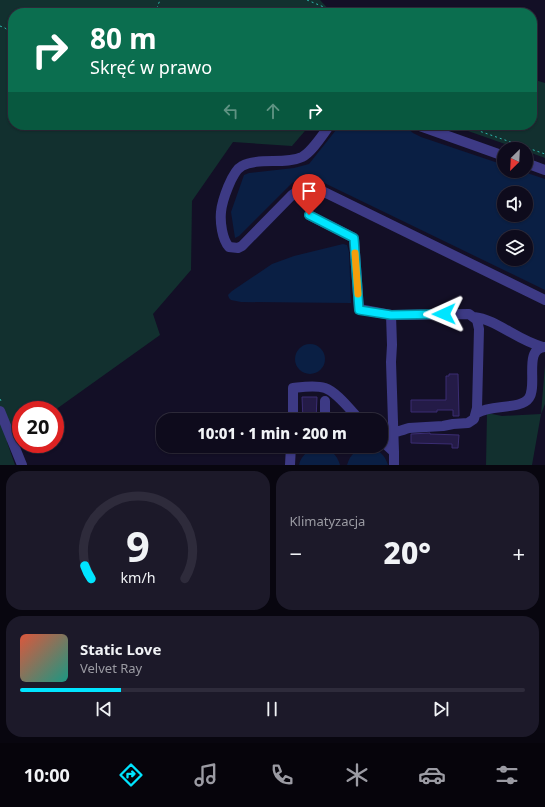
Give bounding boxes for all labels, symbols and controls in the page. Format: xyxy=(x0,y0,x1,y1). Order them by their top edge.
text: 80 m xyxy=(90,19,157,57)
icon: right xyxy=(24,24,76,76)
text: Skręć w prawo xyxy=(90,55,212,79)
icon: left xyxy=(220,100,242,122)
icon: ahead xyxy=(262,100,284,122)
icon: right xyxy=(304,100,326,122)
north arrow xyxy=(497,142,533,178)
map controls xyxy=(497,142,533,266)
pin xyxy=(292,174,326,215)
icon: arrive xyxy=(298,180,320,202)
button: sound xyxy=(497,186,533,222)
button: layers xyxy=(497,230,533,266)
position arrow xyxy=(423,293,465,335)
speed limit sign: 20 xyxy=(12,401,64,453)
text: 10:01 · 1 min · 200 m xyxy=(197,423,347,443)
text: Klimatyzacja xyxy=(290,512,365,530)
text: 9 xyxy=(126,517,150,573)
text: 20° xyxy=(384,532,431,573)
text: − xyxy=(290,538,302,568)
text: + xyxy=(512,538,525,568)
text: km/h xyxy=(120,567,155,586)
text: Static Love xyxy=(80,639,161,659)
text: Velvet Ray xyxy=(80,659,142,677)
icon: previous xyxy=(93,698,115,720)
icon: pause xyxy=(261,698,283,720)
icon: next xyxy=(430,698,452,720)
icon: directions xyxy=(117,761,145,789)
icon: music xyxy=(192,761,220,789)
icon: phone xyxy=(268,761,296,789)
icon: climate xyxy=(343,761,371,789)
icon: car xyxy=(418,761,446,789)
icon: filters xyxy=(493,761,521,789)
text: 10:00 xyxy=(24,763,70,787)

